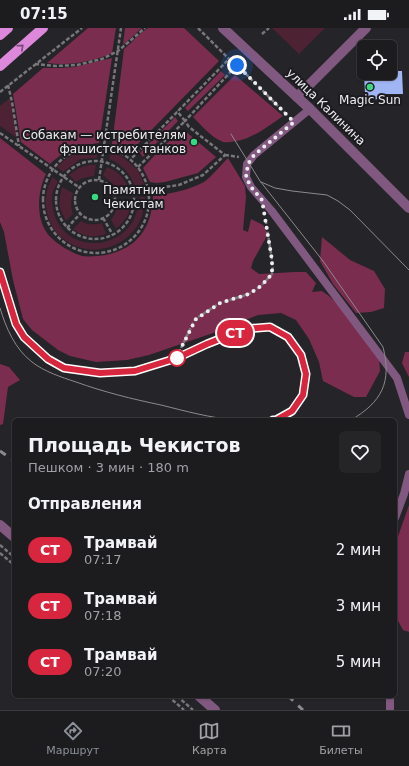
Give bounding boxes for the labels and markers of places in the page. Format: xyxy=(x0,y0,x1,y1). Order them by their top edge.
marker: Magic Sun xyxy=(365,82,375,92)
place label: Magic Sun xyxy=(339,93,401,107)
place label: Собакам — истребителям фашистских танков xyxy=(22,128,186,156)
marker: Собакам — истребителям фашистских танков xyxy=(189,137,199,147)
place label: Памятник Чекистам xyxy=(103,183,166,211)
marker: Памятник Чекистам xyxy=(90,192,100,202)
unlabelled marker xyxy=(168,349,186,367)

